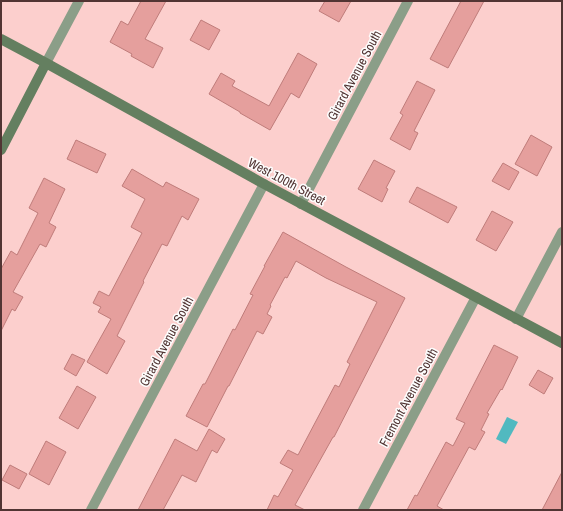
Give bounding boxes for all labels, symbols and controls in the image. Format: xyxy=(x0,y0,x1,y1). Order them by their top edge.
street label: Girard Avenue South xyxy=(324,27,385,123)
street label: West 100th Street xyxy=(245,154,328,209)
street label: Girard Avenue South xyxy=(136,293,197,389)
street label: Fremont Avenue South xyxy=(375,345,442,449)

